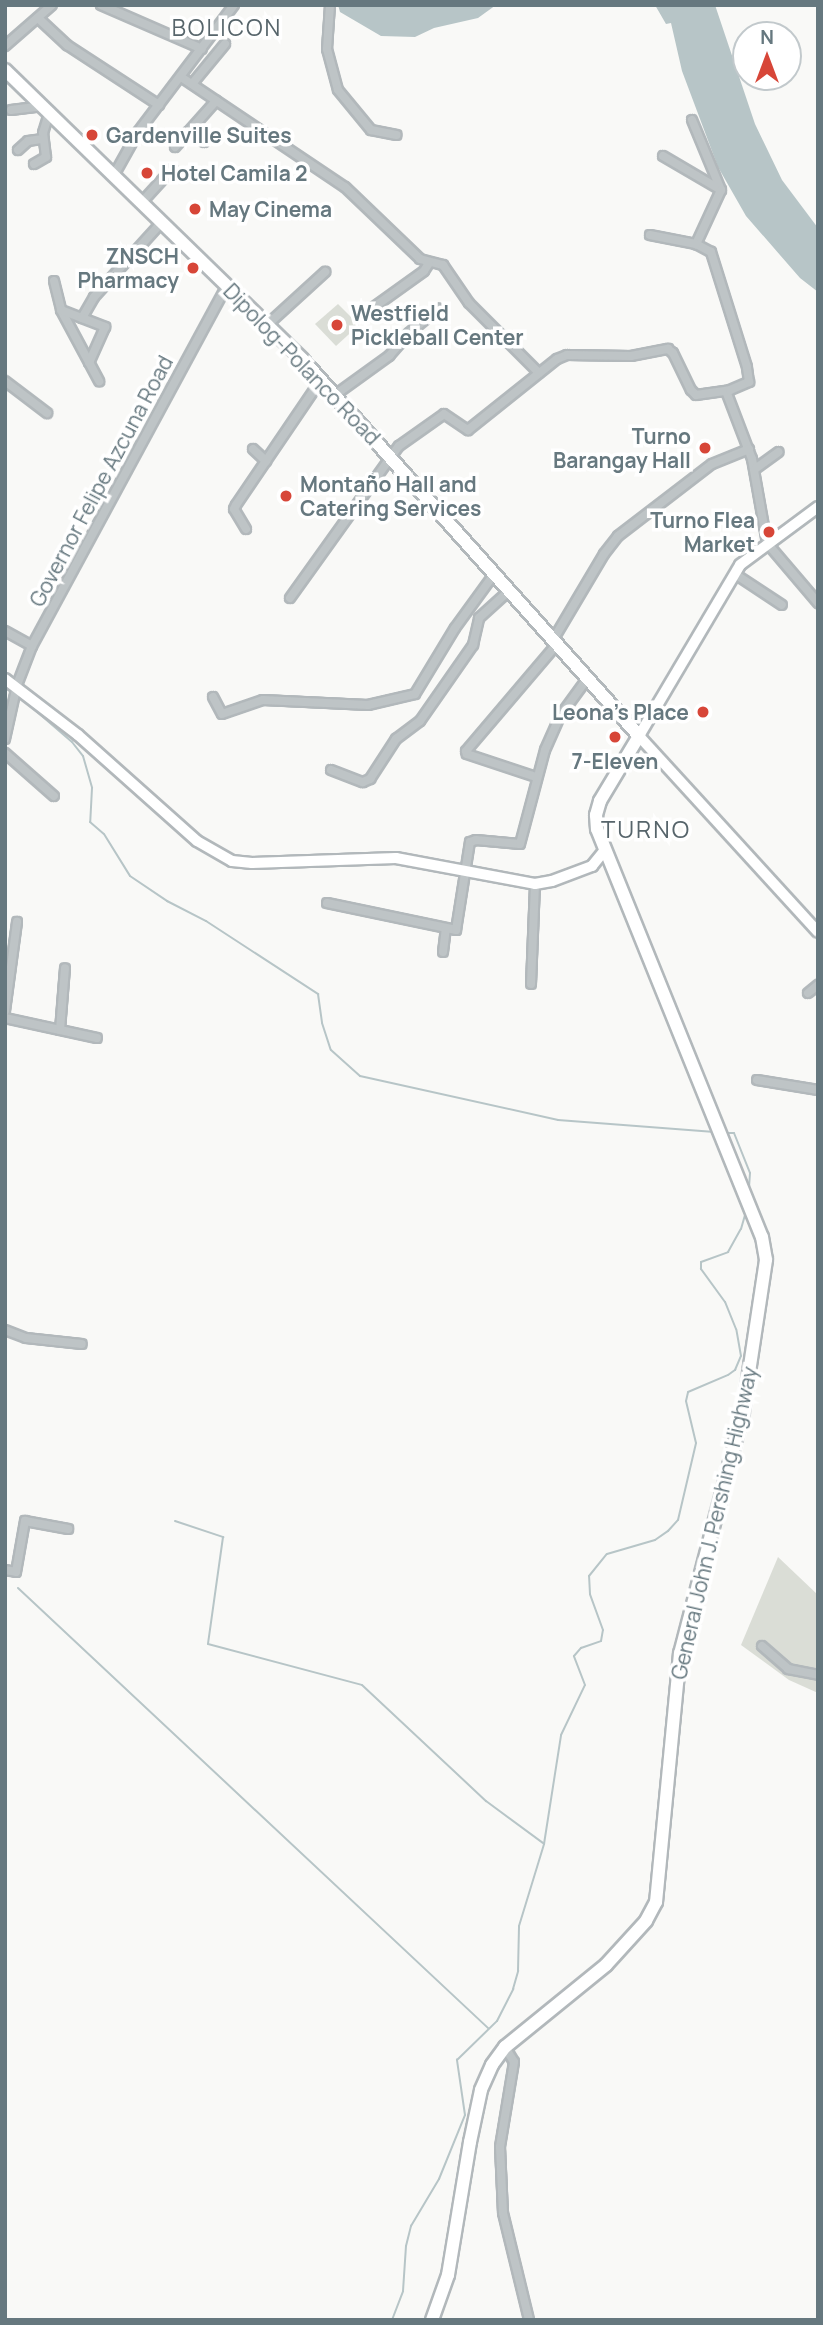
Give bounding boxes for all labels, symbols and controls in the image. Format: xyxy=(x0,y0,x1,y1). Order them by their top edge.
district label: BOLICON xyxy=(173,13,281,41)
north arrow xyxy=(732,21,802,91)
text: N xyxy=(760,24,774,50)
place label: Gardenville Suites xyxy=(106,122,292,148)
marker: Gardenville Suites xyxy=(84,127,100,143)
place label: Hotel Camila 2 xyxy=(161,160,307,186)
marker: Hotel Camila 2 xyxy=(139,165,155,181)
place label: May Cinema xyxy=(209,196,332,222)
marker: May Cinema xyxy=(187,201,203,217)
place label: ZNSCH Pharmacy xyxy=(78,243,179,293)
marker: ZNSCH Pharmacy xyxy=(185,260,201,276)
street label: Dipolog-Polanco Road xyxy=(219,278,385,450)
place label: Westfield Pickleball Center xyxy=(351,300,524,350)
marker: Westfield Pickleball Center xyxy=(329,317,345,333)
street label: Governor Felipe Azcuna Road xyxy=(24,351,178,611)
place label: Turno Barangay Hall xyxy=(553,423,691,473)
marker: Turno Barangay Hall xyxy=(697,440,713,456)
place label: Montaño Hall and Catering Services xyxy=(300,471,481,521)
marker: Montaño Hall and Catering Services xyxy=(278,488,294,504)
place label: Turno Flea Market xyxy=(650,507,755,557)
marker: Turno Flea Market xyxy=(761,524,777,540)
place label: Leona's Place xyxy=(552,699,689,725)
marker: Leona's Place xyxy=(695,704,711,720)
marker: 7-Eleven xyxy=(607,729,623,745)
place label: 7-Eleven xyxy=(571,748,659,774)
district label: TURNO xyxy=(602,815,690,843)
street label: General John J. Pershing Highway xyxy=(666,1364,762,1682)

